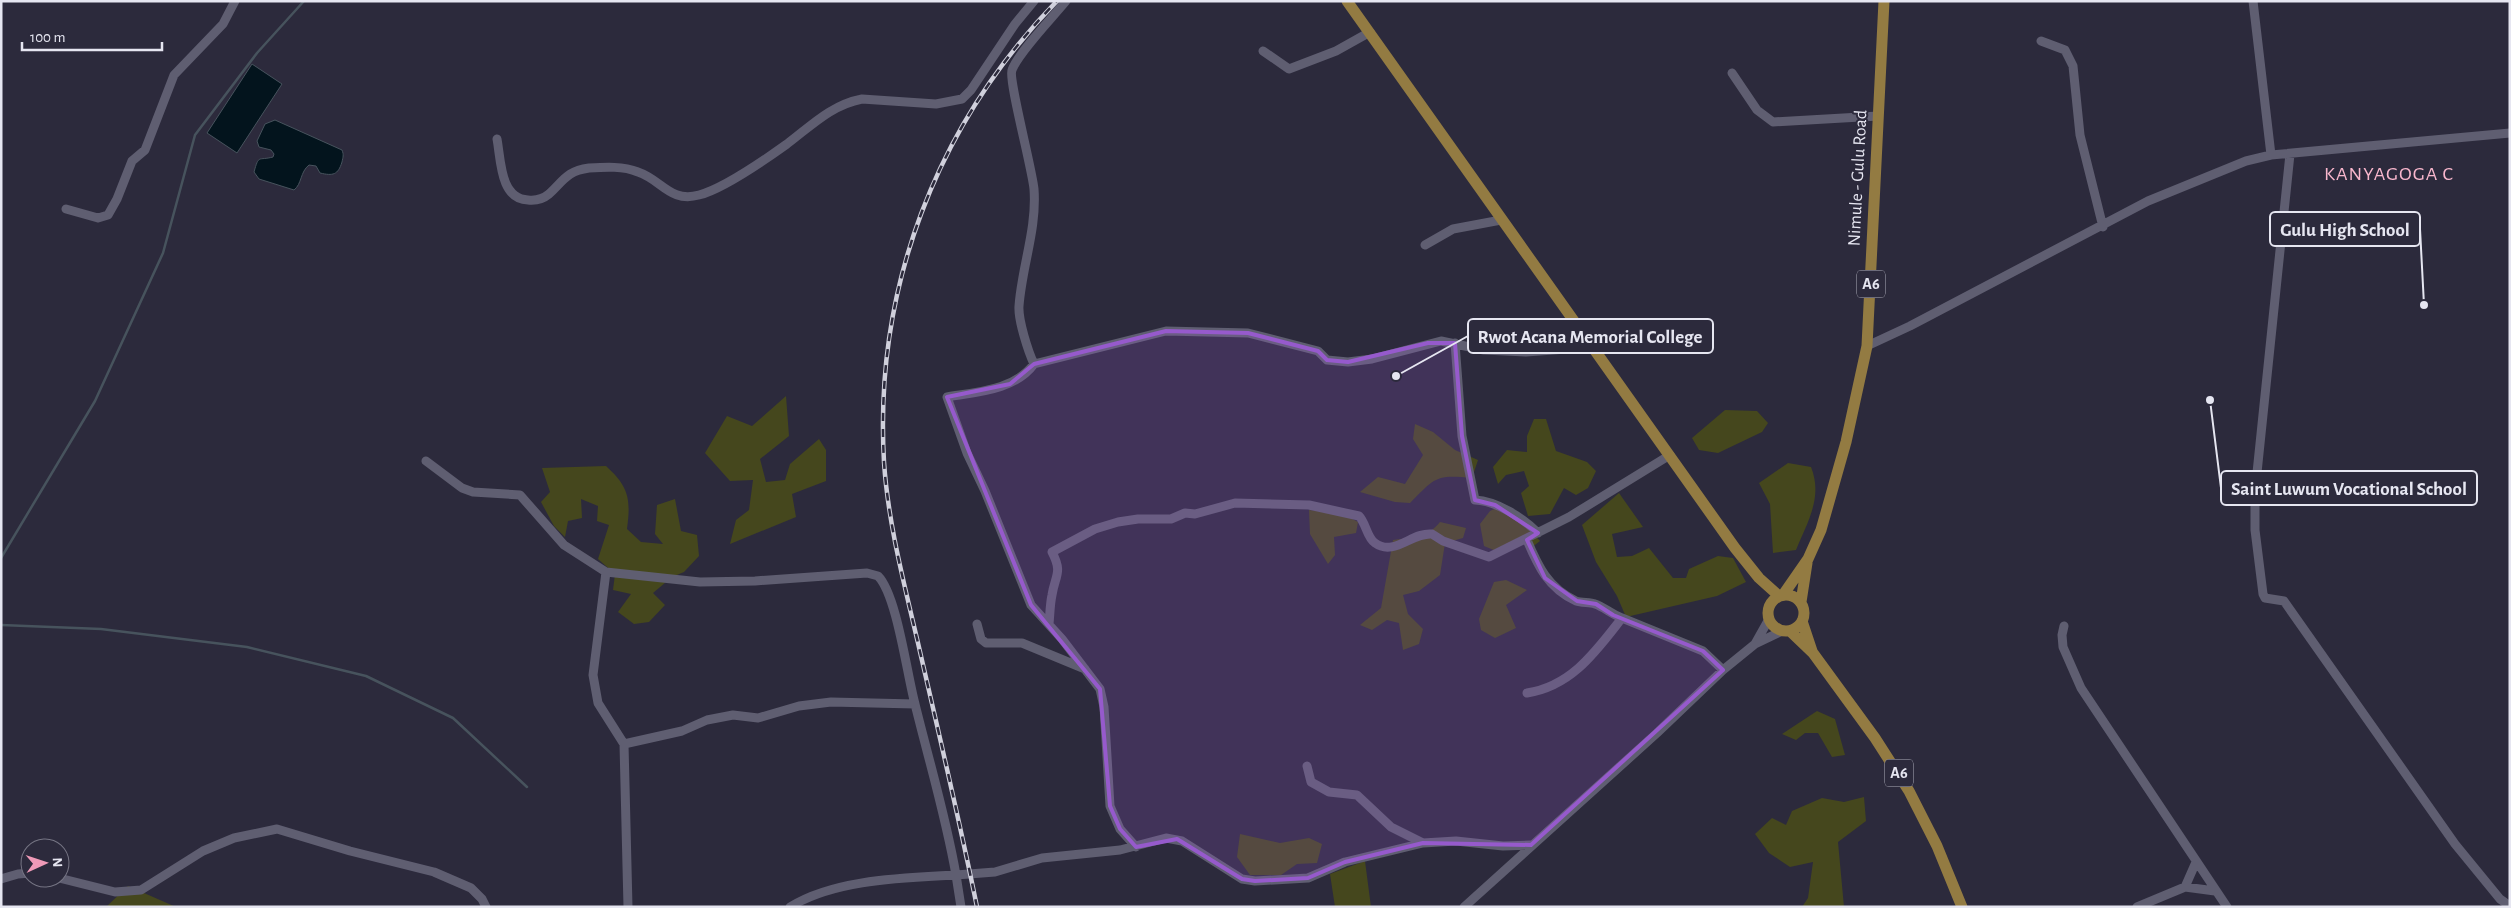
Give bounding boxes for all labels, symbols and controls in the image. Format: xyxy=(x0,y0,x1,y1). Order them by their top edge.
scale bar xyxy=(22,20,162,52)
text: 100 m xyxy=(30,30,65,45)
street label: Nimule - Gulu Road xyxy=(1845,109,1871,247)
district label: KANYAGOGA C xyxy=(2324,164,2454,184)
callout: Gulu High School xyxy=(2270,212,2420,246)
text: Gulu High School xyxy=(2280,221,2410,240)
road number: A6 xyxy=(1857,270,1885,298)
callout: Rwot Acana Memorial College xyxy=(1468,319,1713,353)
text: Rwot Acana Memorial College xyxy=(1478,328,1703,347)
callout: Saint Luwum Vocational School xyxy=(2221,471,2477,505)
text: Saint Luwum Vocational School xyxy=(2231,480,2467,499)
road number: A6 xyxy=(1885,760,1913,786)
north arrow xyxy=(20,838,70,888)
text: N xyxy=(50,857,64,868)

